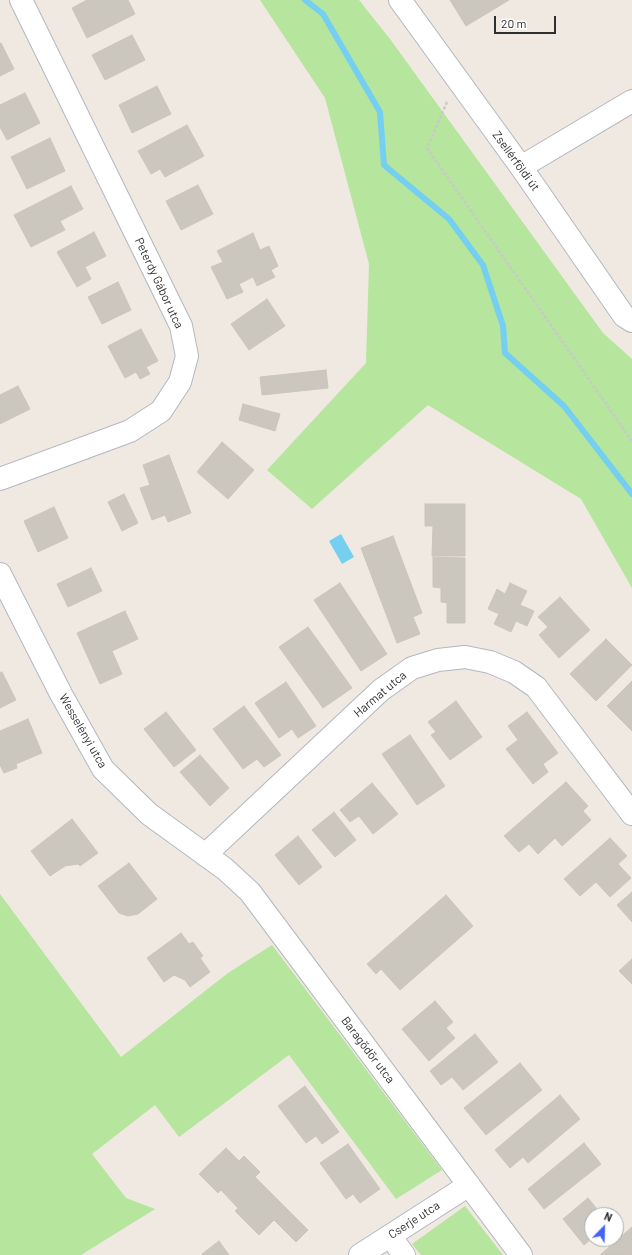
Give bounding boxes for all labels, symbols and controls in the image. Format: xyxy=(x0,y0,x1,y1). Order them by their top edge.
scale bar xyxy=(496,8,558,34)
text: 20 m xyxy=(501,16,527,30)
street label: Zsellérföldi út xyxy=(489,128,543,194)
street label: Peterdy Gábor utca xyxy=(132,235,186,331)
street label: Harmat utca xyxy=(351,668,409,720)
street label: Wesselényi utca xyxy=(56,691,110,771)
street label: Baragödör utca xyxy=(338,1014,398,1086)
street label: Cserje utca xyxy=(386,1198,442,1242)
north arrow xyxy=(584,1207,624,1247)
text: N xyxy=(603,1209,614,1224)

